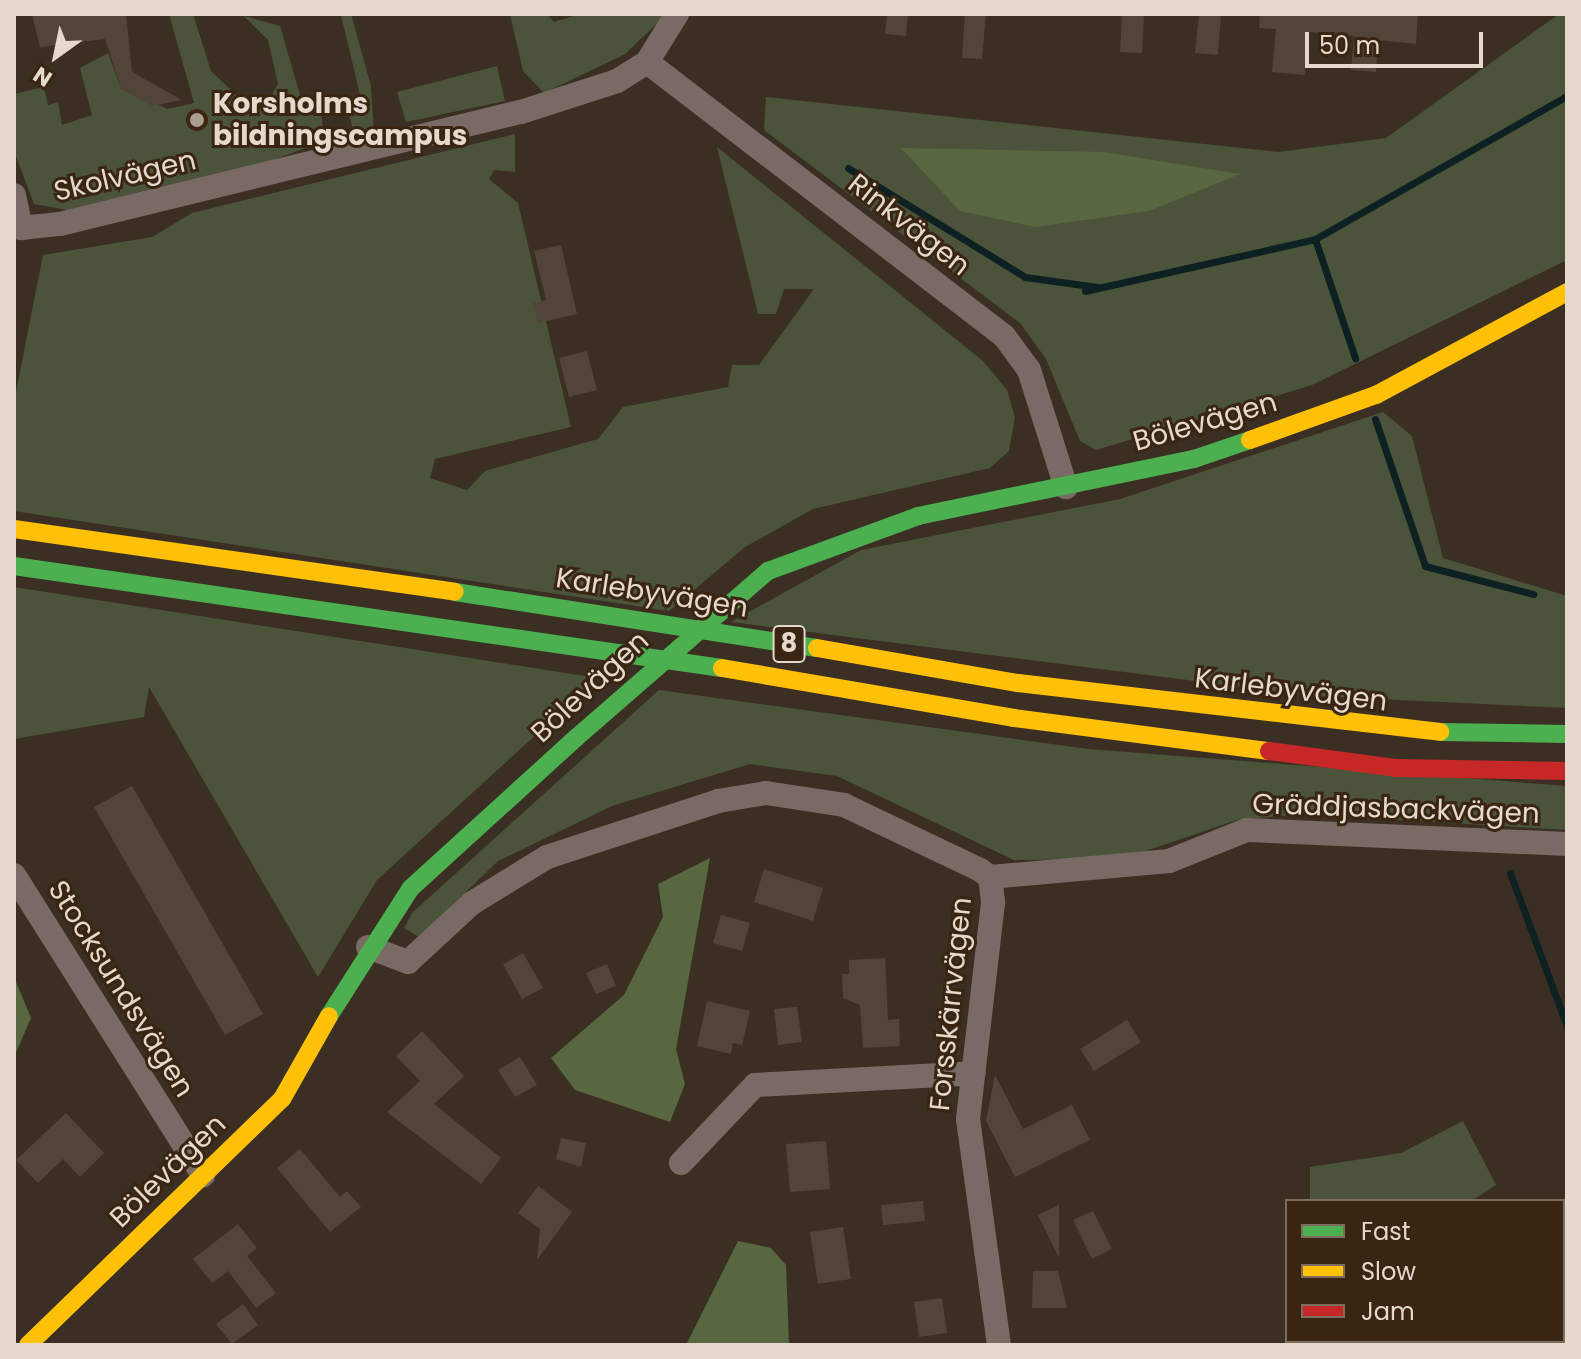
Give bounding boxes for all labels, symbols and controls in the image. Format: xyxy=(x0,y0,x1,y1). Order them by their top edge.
north arrow xyxy=(16,16,96,96)
scale bar xyxy=(1309,16,1487,66)
text: 50 m xyxy=(1319,29,1380,62)
text: N xyxy=(27,59,58,94)
place label: Korsholms bildningscampus xyxy=(213,87,467,153)
marker: Korsholms bildningscampus xyxy=(188,111,206,129)
street label: Skolvägen xyxy=(51,143,199,209)
street label: Rinkvägen xyxy=(841,167,977,283)
street label: Bölevägen xyxy=(1129,385,1281,459)
street label: Karlebyvägen xyxy=(554,561,750,625)
road number: 8 xyxy=(771,622,807,666)
street label: Bölevägen xyxy=(524,624,656,750)
street label: Karlebyvägen xyxy=(1193,662,1389,718)
street label: Gräddjasbackvägen xyxy=(1252,787,1540,831)
street label: Stocksundsvägen xyxy=(41,875,201,1103)
street label: Forsskärrvägen xyxy=(923,895,979,1113)
street label: Bölevägen xyxy=(103,1107,233,1235)
legend xyxy=(1285,1199,1565,1343)
text: Fast xyxy=(1361,1215,1411,1248)
text: Slow xyxy=(1361,1255,1416,1288)
text: Jam xyxy=(1361,1295,1415,1328)

